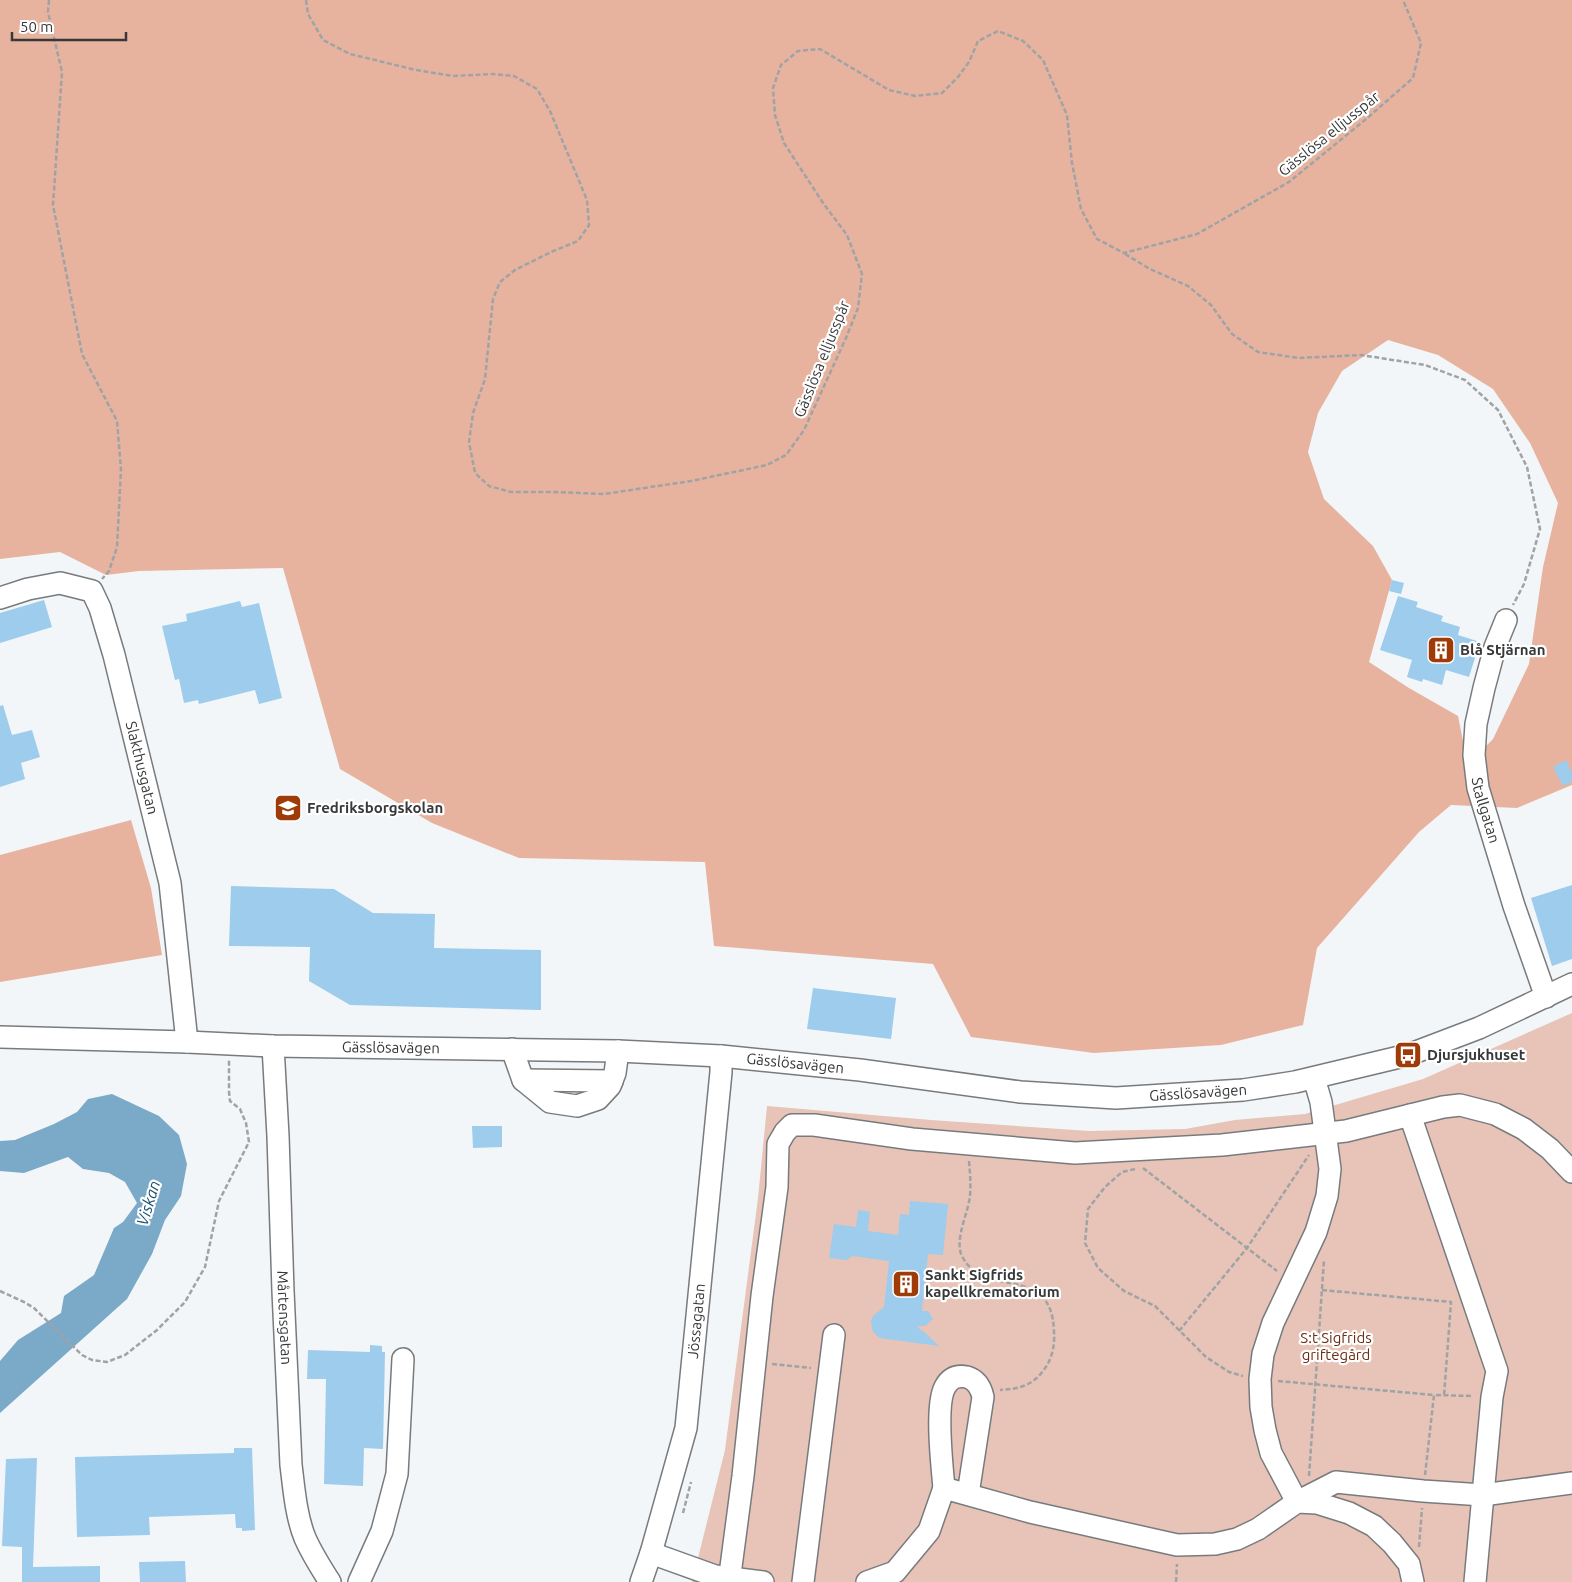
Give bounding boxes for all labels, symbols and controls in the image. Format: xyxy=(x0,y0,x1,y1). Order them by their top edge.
scale bar xyxy=(12,10,126,42)
text: 50 m xyxy=(20,18,53,35)
street label: Gässlösa elljusspår xyxy=(1275,88,1383,179)
street label: Gässlösa elljusspår xyxy=(790,298,853,420)
building icon: Blå Stjärnan xyxy=(1426,635,1456,665)
place label: Blå Stjärnan xyxy=(1460,641,1546,658)
street label: Slakthusgatan xyxy=(123,719,162,816)
street label: Stallgatan xyxy=(1469,776,1503,845)
school or university icon: Fredriksborgskolan xyxy=(273,793,303,823)
place label: Fredriksborgskolan xyxy=(307,799,443,816)
street label: Gässlösavägen xyxy=(342,1038,440,1056)
bus stop icon: Djursjukhuset xyxy=(1393,1040,1423,1070)
place label: Djursjukhuset xyxy=(1427,1046,1526,1063)
street label: Gässlösavägen xyxy=(746,1050,845,1076)
street label: Gässlösavägen xyxy=(1149,1081,1248,1104)
water label: Viskan xyxy=(133,1178,163,1228)
place label: Sankt Sigfrids kapellkrematorium xyxy=(925,1266,1060,1300)
building icon: Sankt Sigfrids kapellkrematorium xyxy=(891,1269,921,1299)
street label: Mårtensgatan xyxy=(274,1270,295,1365)
street label: Jössagatan xyxy=(684,1283,708,1359)
park label: S:t Sigfrids griftegård xyxy=(1300,1329,1372,1363)

